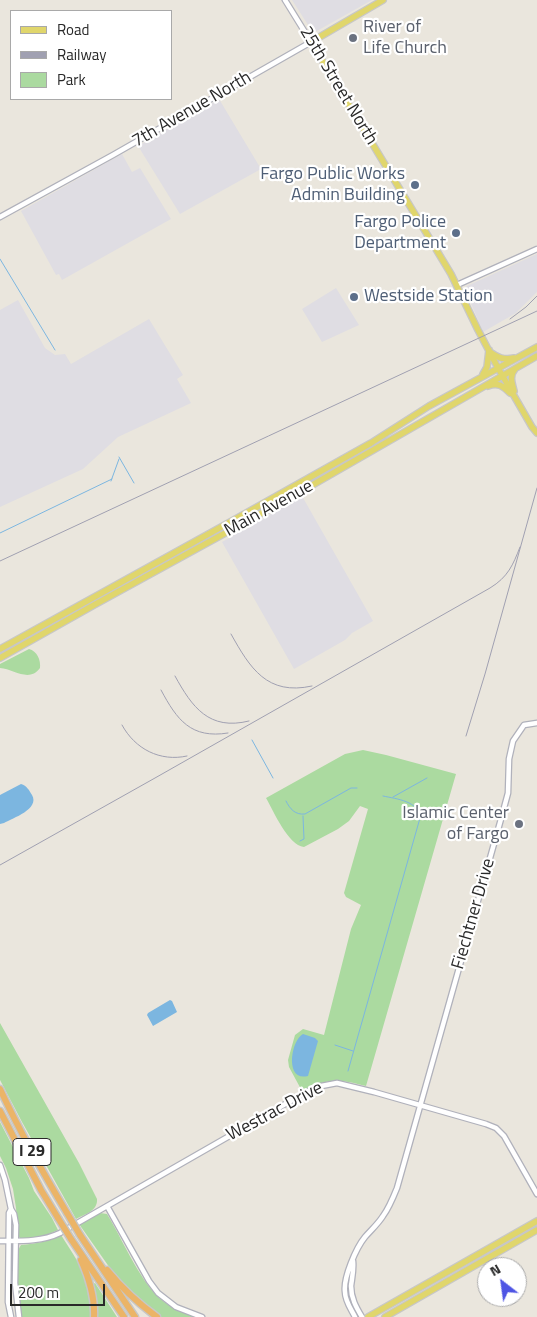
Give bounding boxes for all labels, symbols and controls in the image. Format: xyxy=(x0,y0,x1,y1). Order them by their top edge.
legend xyxy=(10,10,172,100)
place label: River of Life Church xyxy=(363,17,447,59)
text: Road xyxy=(57,18,89,41)
street label: 25th Street North xyxy=(294,23,382,149)
marker: River of Life Church xyxy=(347,32,359,44)
text: Railway xyxy=(57,43,107,66)
street label: 7th Avenue North xyxy=(129,67,255,153)
text: Park xyxy=(57,68,86,91)
place label: Fargo Public Works Admin Building xyxy=(260,164,405,206)
marker: Fargo Public Works Admin Building xyxy=(409,179,421,191)
place label: Fargo Police Department xyxy=(354,212,446,254)
marker: Fargo Police Department xyxy=(450,227,462,239)
place label: Westside Station xyxy=(364,286,493,308)
marker: Westside Station xyxy=(348,291,360,303)
street label: Main Avenue xyxy=(221,476,317,542)
place label: Islamic Center of Fargo xyxy=(402,803,509,846)
marker: Islamic Center of Fargo xyxy=(513,818,525,830)
street label: Fiechtner Drive xyxy=(448,856,500,972)
street label: Westrac Drive xyxy=(223,1078,327,1146)
road number: I 29 xyxy=(13,1138,51,1166)
north arrow xyxy=(477,1257,527,1307)
text: N xyxy=(485,1258,504,1281)
scale bar xyxy=(12,1274,108,1306)
text: 200 m xyxy=(18,1281,59,1304)

